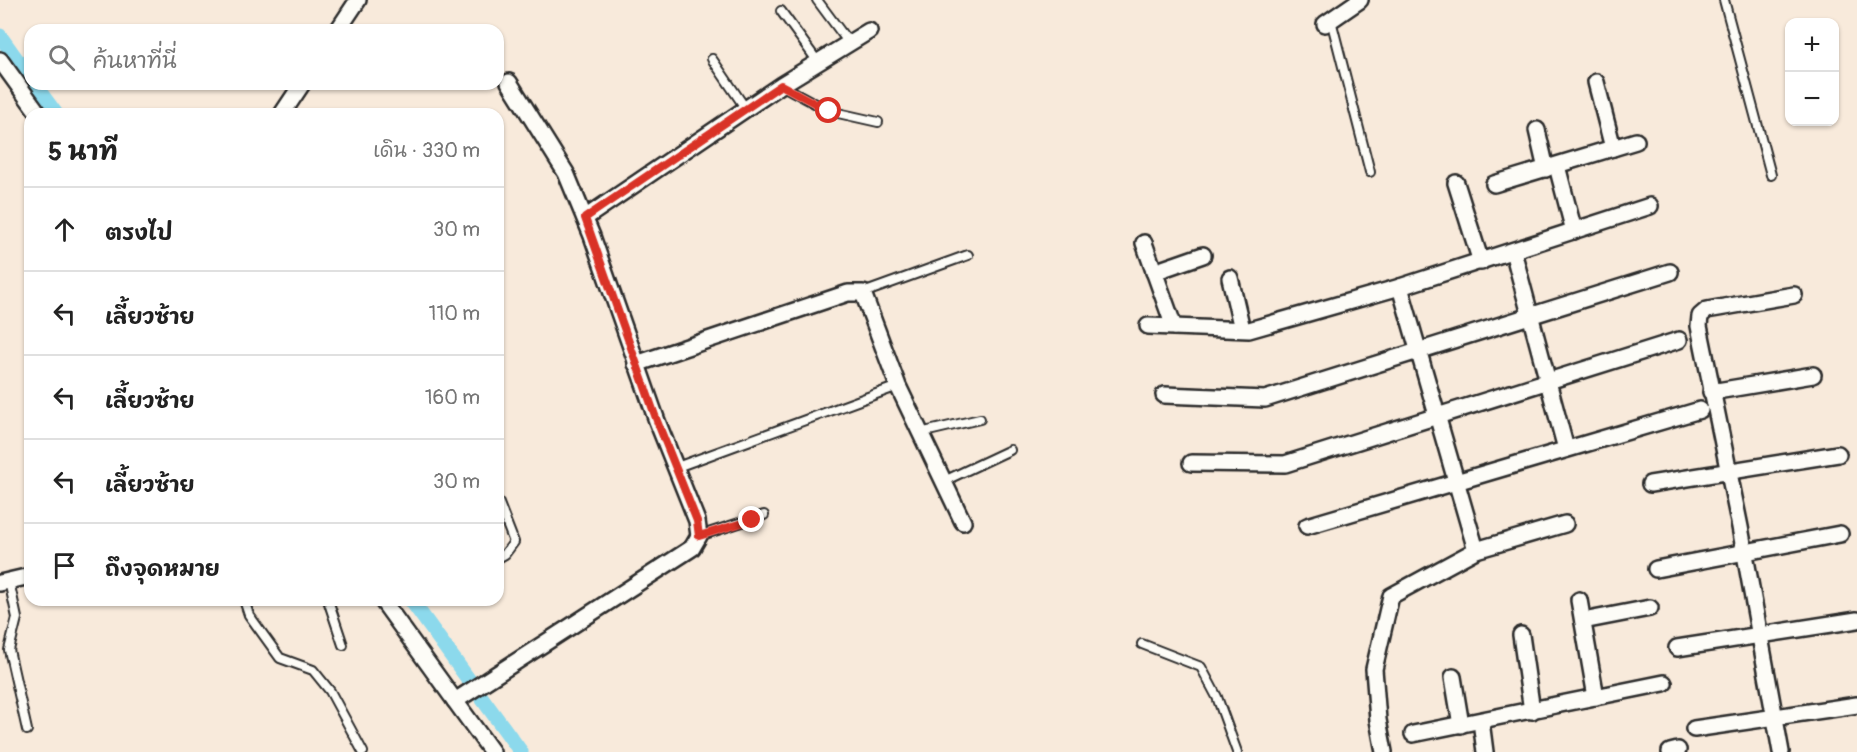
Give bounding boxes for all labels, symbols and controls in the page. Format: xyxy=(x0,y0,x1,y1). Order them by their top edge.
map controls xyxy=(1785,18,1839,126)
button: + xyxy=(1785,18,1839,72)
search box xyxy=(24,24,504,90)
icon: search xyxy=(45,41,78,74)
text: ค้นหาที่นี่ xyxy=(93,47,177,75)
button: − xyxy=(1785,72,1839,126)
route start xyxy=(815,97,841,123)
text: 5 นาที xyxy=(48,136,118,168)
text: เดิน · 330 m xyxy=(373,138,480,163)
icon: ahead xyxy=(48,213,81,246)
text: 30 m xyxy=(433,217,480,242)
text: ตรงไป xyxy=(105,219,173,247)
icon: left xyxy=(48,297,81,330)
text: 110 m xyxy=(429,301,480,326)
text: เลี้ยวซ้าย xyxy=(105,303,195,331)
icon: left xyxy=(48,381,81,414)
text: 160 m xyxy=(425,385,480,410)
text: เลี้ยวซ้าย xyxy=(105,387,195,415)
icon: left xyxy=(48,465,81,498)
text: 30 m xyxy=(433,469,480,494)
text: เลี้ยวซ้าย xyxy=(105,471,195,499)
route end xyxy=(738,506,764,532)
icon: arrive xyxy=(48,549,81,582)
text: ถึงจุดหมาย xyxy=(105,555,220,583)

